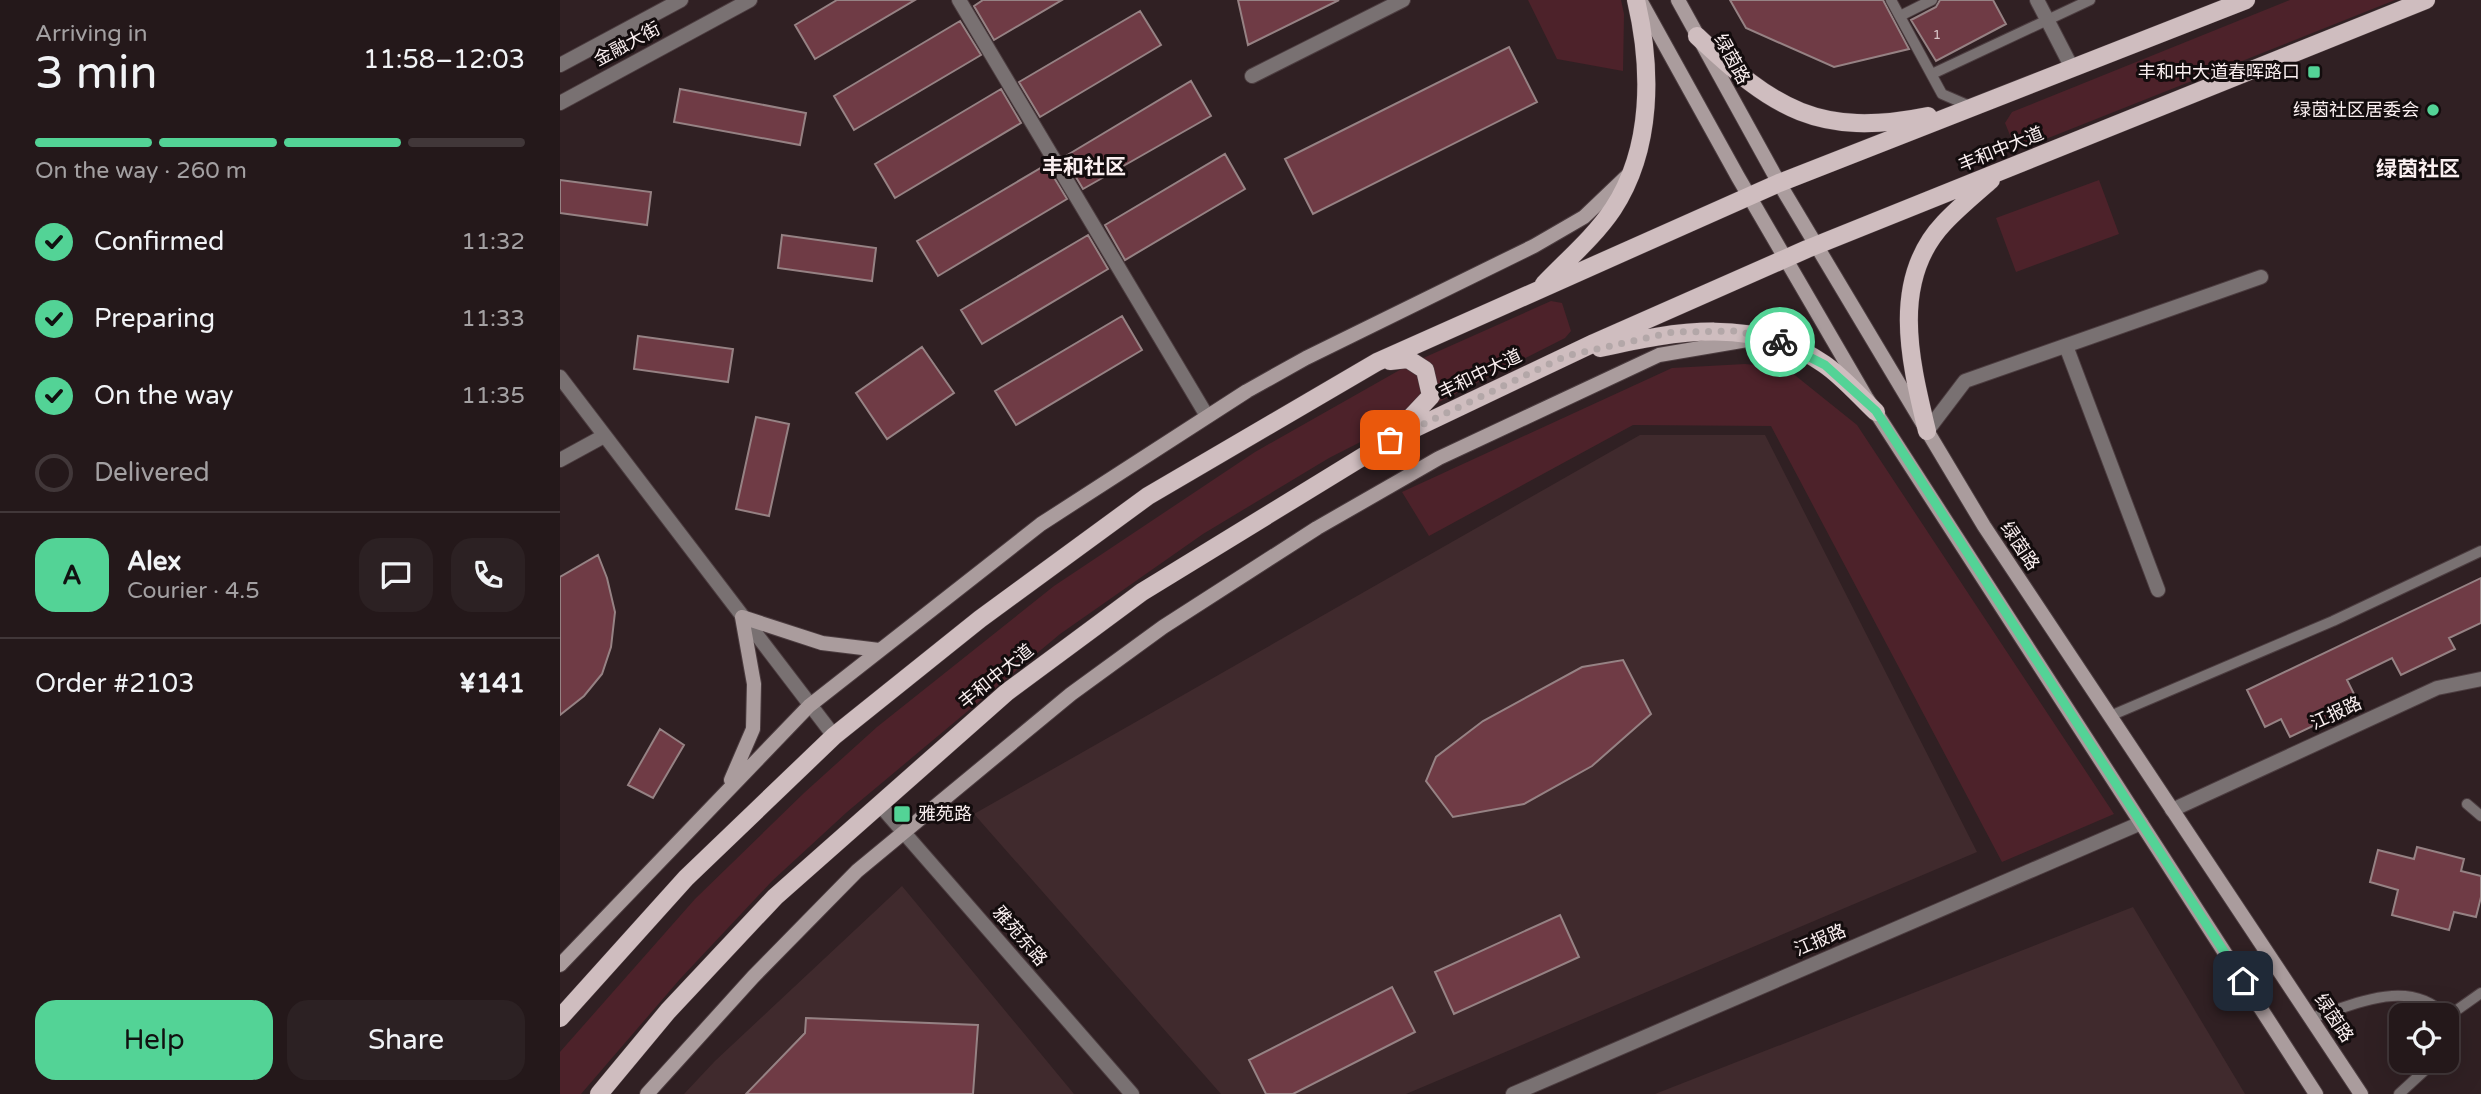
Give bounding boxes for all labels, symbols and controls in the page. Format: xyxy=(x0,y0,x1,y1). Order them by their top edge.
street label: 金融大街 xyxy=(590,17,664,71)
text: Arriving in xyxy=(35,20,148,48)
house number: 1 xyxy=(1933,26,1941,43)
street label: 绿茵路 xyxy=(1709,30,1755,88)
text: 11:58–12:03 xyxy=(363,44,525,75)
text: 3 min xyxy=(35,46,158,101)
place label: 丰和中大道春晖路口 xyxy=(2138,61,2300,83)
marker: 丰和中大道春晖路口 xyxy=(2306,64,2322,80)
place label: 绿茵社区居委会 xyxy=(2293,99,2419,121)
marker: 绿茵社区居委会 xyxy=(2425,102,2441,118)
street label: 丰和中大道 xyxy=(1955,122,2047,176)
district label: 丰和社区 xyxy=(1042,155,1126,180)
text: On the way · 260 m xyxy=(35,157,247,185)
district label: 绿茵社区 xyxy=(2376,157,2460,182)
icon: check xyxy=(35,223,73,261)
text: Confirmed xyxy=(94,226,224,257)
text: 11:32 xyxy=(461,228,525,256)
icon: check xyxy=(35,300,73,338)
text: Preparing xyxy=(94,303,215,334)
text: 11:33 xyxy=(461,305,525,333)
courier xyxy=(1745,307,1815,377)
icon: bike xyxy=(1761,323,1799,361)
street label: 丰和中大道 xyxy=(1435,344,1525,404)
icon: check xyxy=(35,377,73,415)
text: On the way xyxy=(94,380,234,411)
text: 11:35 xyxy=(461,382,525,410)
pin xyxy=(1360,410,1420,470)
icon: bag xyxy=(1371,421,1409,459)
text: Delivered xyxy=(94,457,210,488)
street label: 绿茵路 xyxy=(1996,517,2044,575)
button: chat xyxy=(359,538,433,612)
button: phone xyxy=(451,538,525,612)
text: Alex xyxy=(127,546,181,577)
text: A xyxy=(62,560,82,591)
text: Courier · 4.5 xyxy=(127,577,260,605)
street label: 丰和中大道 xyxy=(954,639,1038,713)
text: Order #2103 xyxy=(35,668,195,699)
text: ¥141 xyxy=(459,668,525,699)
street label: 江报路 xyxy=(2307,692,2365,734)
place label: 雅苑路 xyxy=(918,803,972,825)
marker: 雅苑路 xyxy=(892,804,912,824)
street label: 雅苑东路 xyxy=(988,902,1052,970)
street label: 江报路 xyxy=(1791,919,1849,961)
pin xyxy=(2213,951,2273,1011)
icon: home xyxy=(2224,962,2262,1000)
street label: 绿茵路 xyxy=(2310,989,2358,1047)
button: Help xyxy=(35,1000,273,1080)
button: Share xyxy=(287,1000,525,1080)
map controls xyxy=(2389,1003,2459,1073)
button: locate xyxy=(2389,1003,2459,1073)

